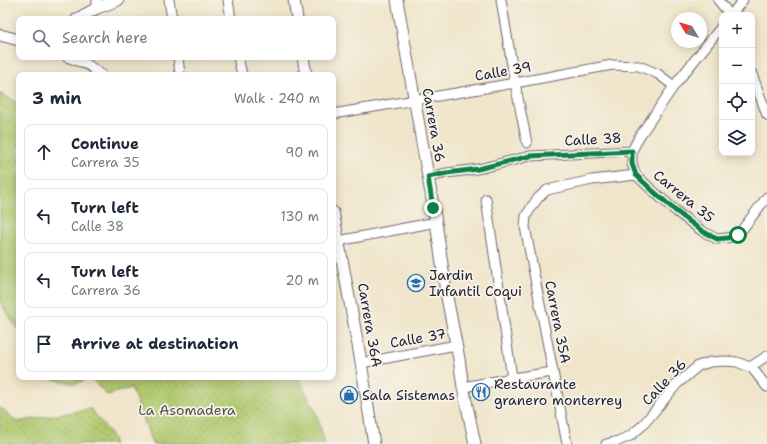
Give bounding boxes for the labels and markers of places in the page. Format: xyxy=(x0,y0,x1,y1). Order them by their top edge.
place label: Jardin Infantil Coqui xyxy=(429,266,522,300)
school or university icon: Jardin Infantil Coqui xyxy=(406,273,426,293)
place label: Restaurante granero monterrey xyxy=(494,375,622,409)
restaurant icon: Restaurante granero monterrey xyxy=(471,382,491,402)
shop icon: Sala Sistemas xyxy=(339,385,359,405)
place label: Sala Sistemas xyxy=(362,386,455,404)

